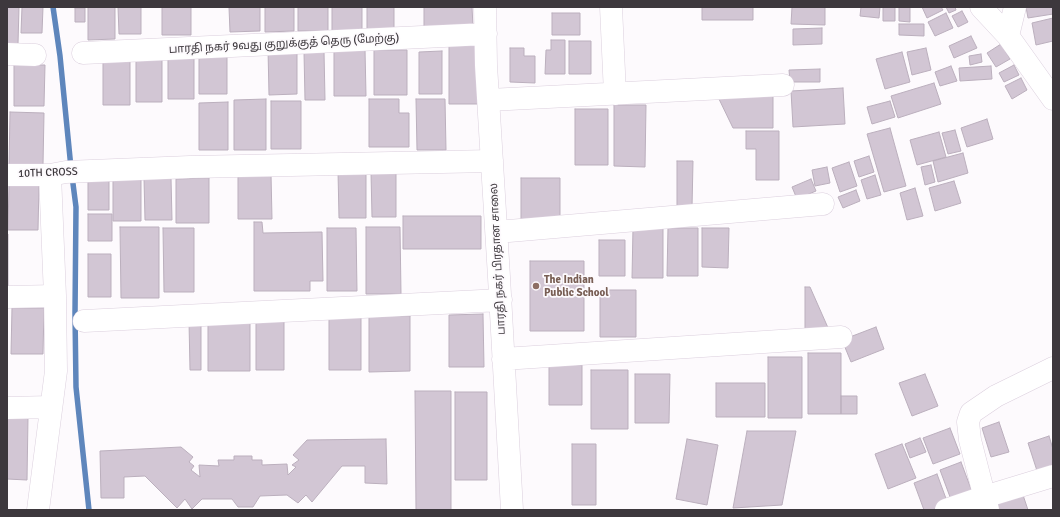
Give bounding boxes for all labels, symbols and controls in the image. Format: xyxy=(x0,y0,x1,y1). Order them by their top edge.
street label: பாரதி நகர் 9வது குறுக்குத் தெரு (மேற்கு) xyxy=(168,31,400,57)
street label: 10TH CROSS xyxy=(18,165,78,181)
street label: பாரதி நகர் பிரதான சாலை xyxy=(487,183,509,335)
place label: The Indian Public School xyxy=(544,273,609,299)
marker: The Indian Public School xyxy=(531,281,541,291)

